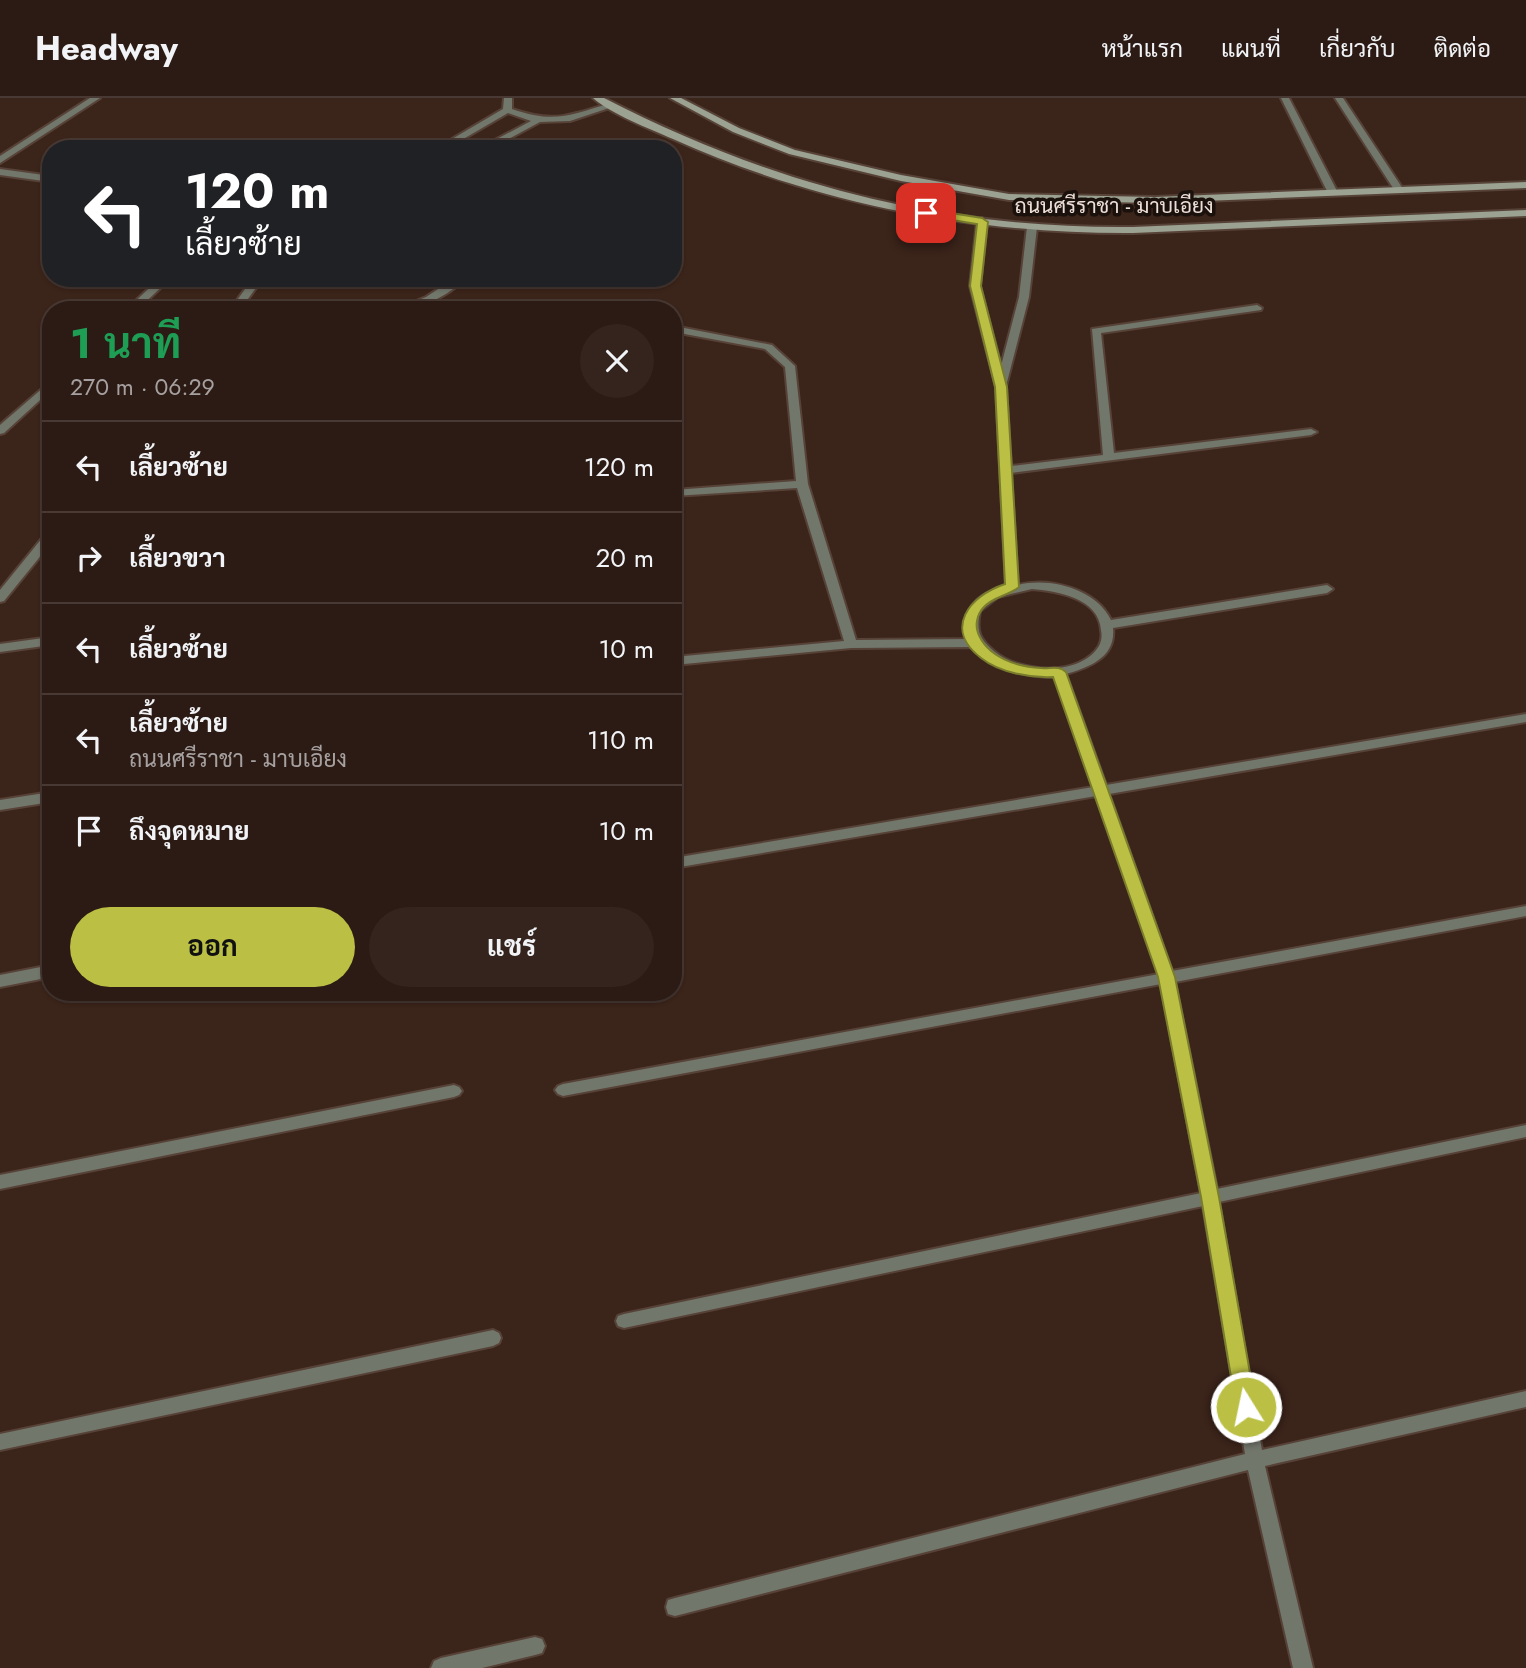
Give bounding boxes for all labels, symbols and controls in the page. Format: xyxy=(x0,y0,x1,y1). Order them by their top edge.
text: Headway xyxy=(35,25,178,72)
text: หน้าแรก xyxy=(1102,31,1183,66)
text: แผนที่ xyxy=(1221,31,1281,66)
text: เกี่ยวกับ xyxy=(1319,31,1396,66)
text: ติดต่อ xyxy=(1434,31,1491,66)
text: 120 m xyxy=(185,156,329,226)
icon: left xyxy=(70,168,161,259)
pin xyxy=(896,183,956,243)
street label: ถนนศรีราชา - มาบเอียง xyxy=(1014,191,1214,221)
icon: arrive xyxy=(907,194,945,232)
text: เลี้ยวซ้าย xyxy=(185,221,302,267)
text: 1 นาที xyxy=(70,313,181,374)
button: close xyxy=(580,324,654,398)
text: 270 m · 06:29 xyxy=(70,370,215,404)
icon: left xyxy=(70,448,108,486)
text: เลี้ยวซ้าย xyxy=(129,448,228,486)
text: 120 m xyxy=(584,448,654,486)
icon: right xyxy=(70,539,108,577)
text: เลี้ยวขวา xyxy=(129,539,226,577)
text: 20 m xyxy=(596,539,654,577)
icon: left xyxy=(70,630,108,668)
text: เลี้ยวซ้าย xyxy=(129,630,228,668)
text: 10 m xyxy=(599,630,654,668)
text: เลี้ยวซ้าย xyxy=(129,704,228,742)
icon: left xyxy=(70,721,108,759)
text: 110 m xyxy=(587,721,654,759)
text: ถนนศรีราชา - มาบเอียง xyxy=(129,742,347,776)
icon: arrive xyxy=(70,812,108,850)
text: ถึงจุดหมาย xyxy=(129,812,250,850)
text: 10 m xyxy=(599,812,654,850)
button: ออก xyxy=(70,907,355,987)
button: แชร์ xyxy=(369,907,654,987)
position arrow xyxy=(1209,1370,1283,1444)

